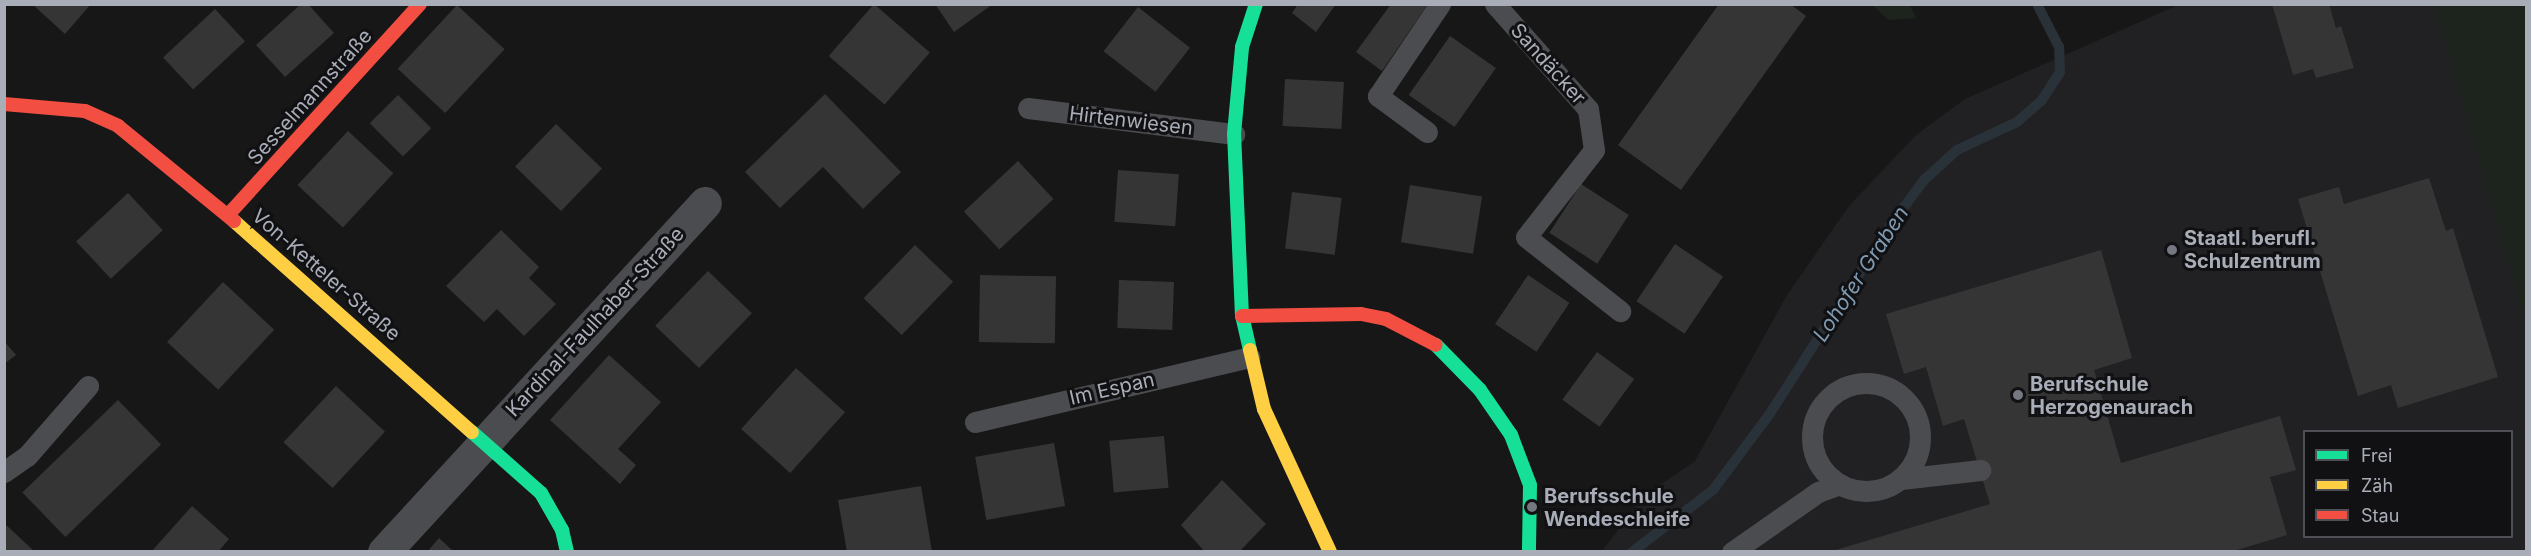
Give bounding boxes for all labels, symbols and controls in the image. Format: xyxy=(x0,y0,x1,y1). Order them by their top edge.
street label: Sandäcker xyxy=(1505,19,1591,109)
street label: Sesselmannstraße xyxy=(243,24,377,170)
street label: Hirtenwiesen xyxy=(1068,102,1194,140)
water label: Lohofer Graben xyxy=(1808,202,1914,346)
street label: Von-Ketteler-Straße xyxy=(247,204,405,346)
street label: Kardinal-Faulhaber-Straße xyxy=(501,222,689,422)
place label: Staatl. berufl. Schulzentrum xyxy=(2184,226,2321,273)
marker: Staatl. berufl. Schulzentrum xyxy=(2165,243,2179,257)
street label: Im Espan xyxy=(1067,368,1157,410)
place label: Berufschule Herzogenaurach xyxy=(2030,372,2193,419)
marker: Berufschule Herzogenaurach xyxy=(2011,388,2025,402)
legend xyxy=(2303,430,2513,538)
text: Frei xyxy=(2361,445,2392,466)
text: Zäh xyxy=(2361,475,2393,496)
place label: Berufsschule Wendeschleife xyxy=(1544,484,1690,531)
marker: Berufsschule Wendeschleife xyxy=(1525,500,1539,514)
text: Stau xyxy=(2361,505,2399,526)

